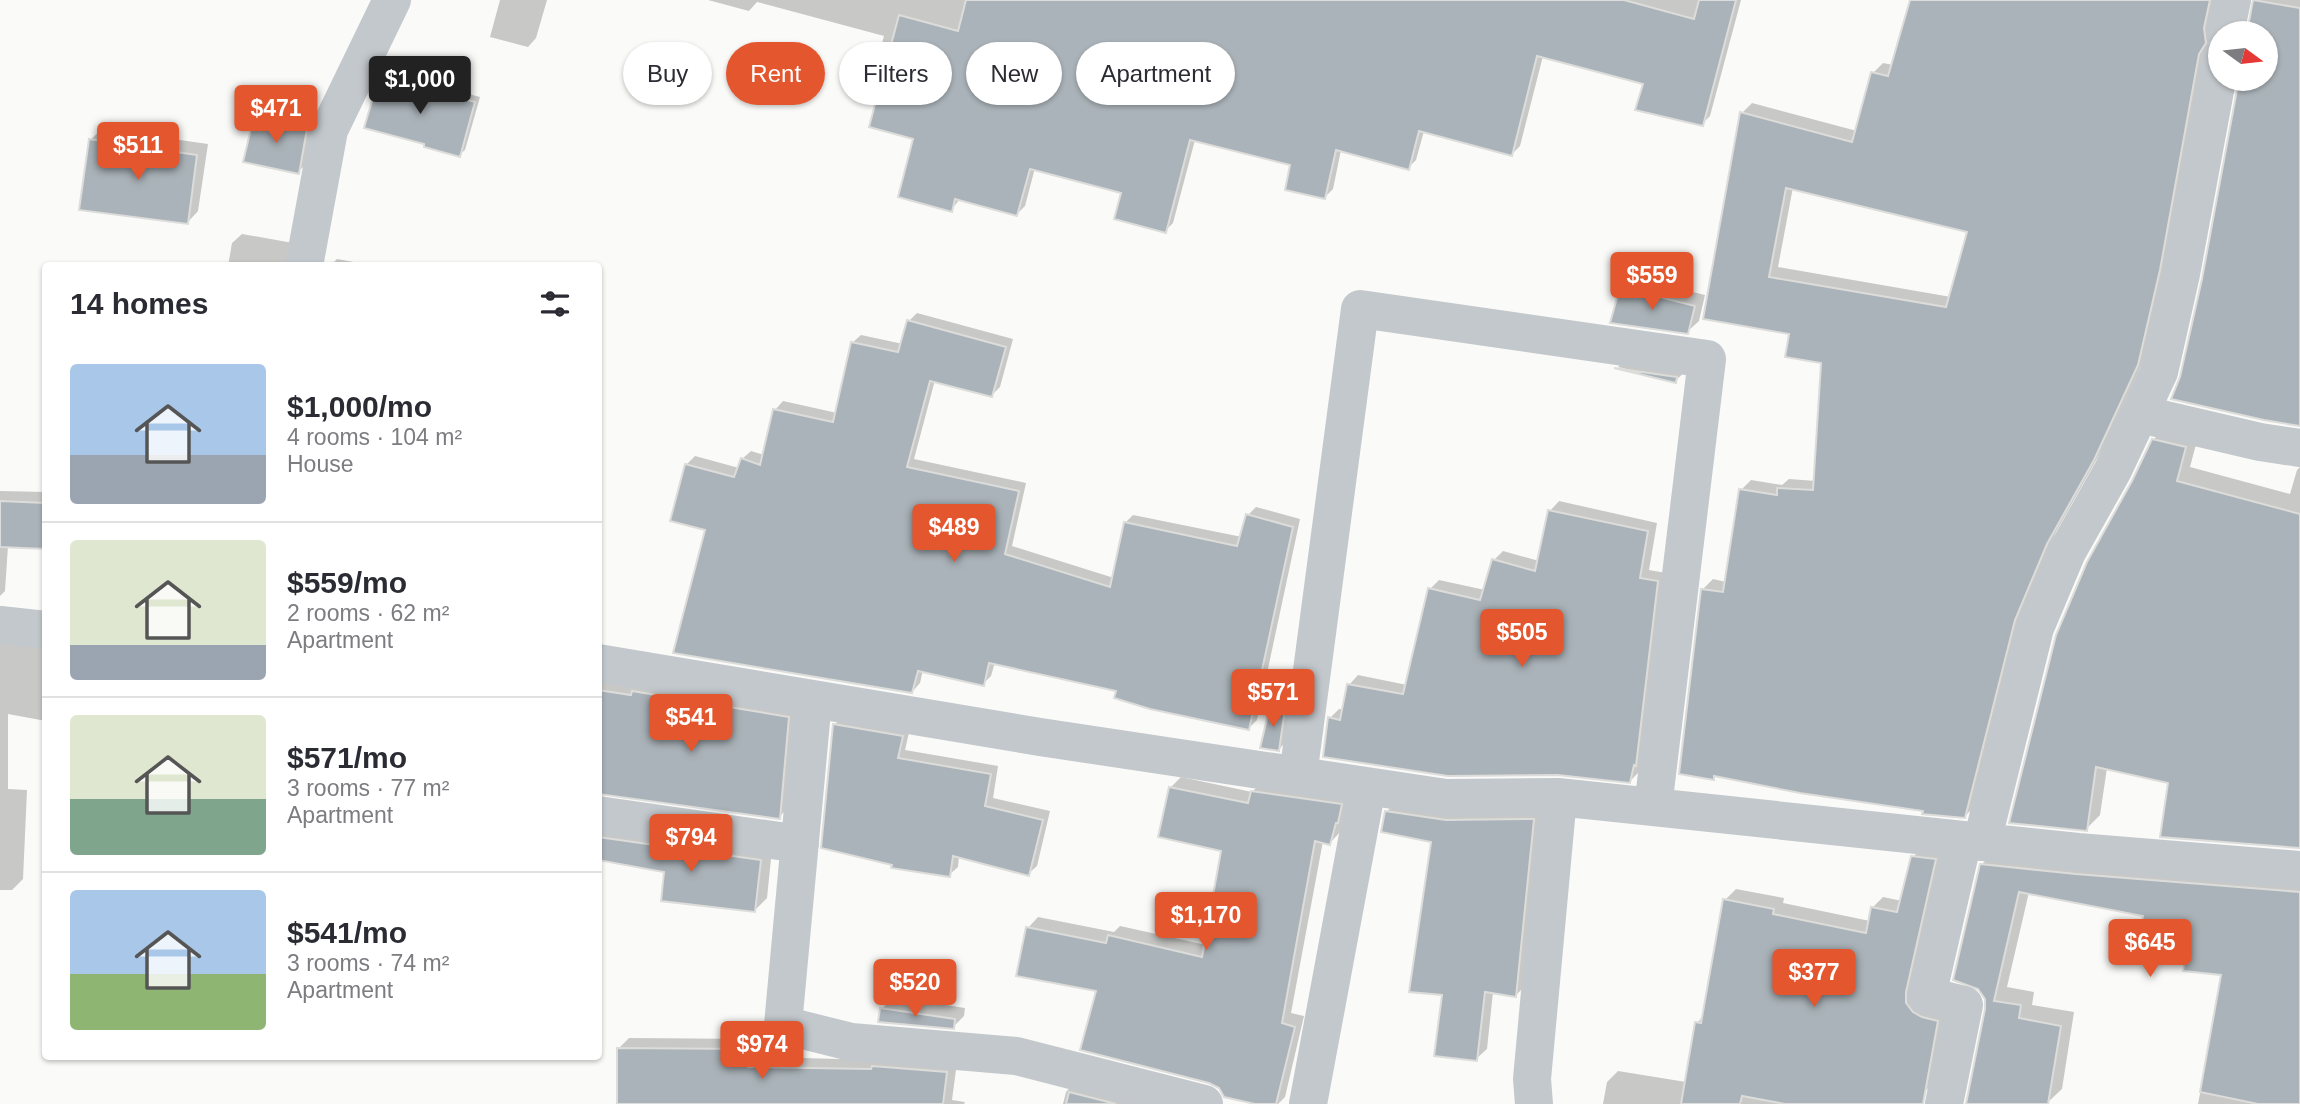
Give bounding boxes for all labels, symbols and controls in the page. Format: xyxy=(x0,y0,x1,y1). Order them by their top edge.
north arrow xyxy=(2208,21,2278,91)
map controls xyxy=(2208,21,2278,91)
chip: Buy xyxy=(623,42,712,105)
chip: Rent xyxy=(726,42,825,105)
chip: Filters xyxy=(839,42,952,105)
chip: New xyxy=(966,42,1062,105)
chip: Apartment xyxy=(1076,42,1235,105)
pin: $1,000 xyxy=(363,57,477,116)
text: $1,000 xyxy=(385,66,455,92)
pin: $471 xyxy=(235,86,317,145)
text: $471 xyxy=(250,95,302,121)
pin: $511 xyxy=(97,122,179,182)
text: $511 xyxy=(113,132,163,158)
pin: $559 xyxy=(1611,252,1693,312)
text: $559 xyxy=(1626,262,1678,288)
icon: filters xyxy=(536,285,574,323)
text: 14 homes xyxy=(70,287,208,320)
text: $1,000/mo xyxy=(287,390,432,423)
icon: home xyxy=(126,392,210,476)
text: 4 rooms · 104 m² xyxy=(287,424,462,450)
text: House xyxy=(287,451,353,477)
pin: $489 xyxy=(913,504,995,564)
text: $489 xyxy=(928,514,980,540)
text: $559/mo xyxy=(287,566,407,599)
icon: home xyxy=(126,568,210,652)
text: 2 rooms · 62 m² xyxy=(287,600,449,626)
pin: $505 xyxy=(1481,610,1563,669)
text: $505 xyxy=(1496,619,1548,645)
text: Apartment xyxy=(287,627,393,653)
pin: $571 xyxy=(1232,670,1314,729)
text: $571 xyxy=(1247,679,1299,705)
pin: $541 xyxy=(650,694,732,754)
text: $541 xyxy=(665,704,717,730)
text: $571/mo xyxy=(287,741,407,774)
icon: home xyxy=(126,743,210,827)
text: 3 rooms · 77 m² xyxy=(287,775,449,801)
text: Apartment xyxy=(287,802,393,828)
pin: $794 xyxy=(650,814,732,874)
text: $794 xyxy=(665,824,717,850)
pin: $1,170 xyxy=(1149,892,1263,952)
text: $1,170 xyxy=(1171,902,1241,928)
text: $541/mo xyxy=(287,916,407,949)
icon: home xyxy=(126,918,210,1002)
pin: $645 xyxy=(2109,920,2191,979)
text: $645 xyxy=(2124,929,2176,955)
text: 3 rooms · 74 m² xyxy=(287,950,449,976)
pin: $377 xyxy=(1773,950,1855,1009)
text: $377 xyxy=(1788,959,1840,985)
pin: $520 xyxy=(874,960,956,1019)
text: $520 xyxy=(889,969,941,995)
text: Apartment xyxy=(287,977,393,1003)
pin: $974 xyxy=(721,1021,803,1081)
text: $974 xyxy=(736,1031,788,1057)

